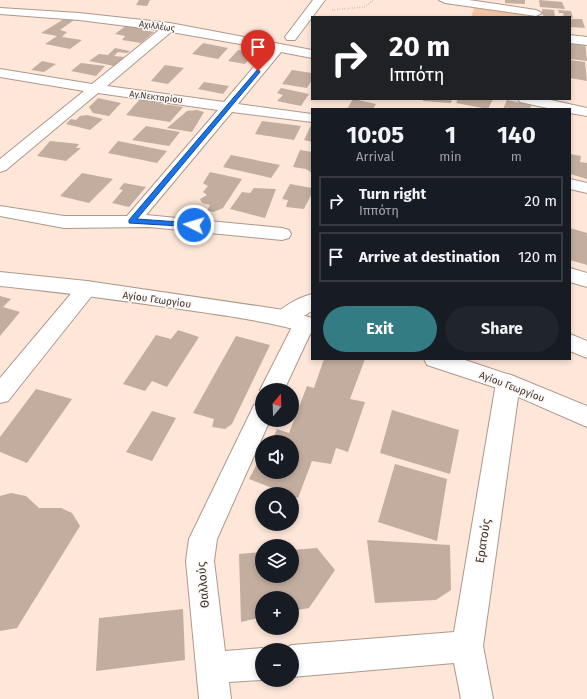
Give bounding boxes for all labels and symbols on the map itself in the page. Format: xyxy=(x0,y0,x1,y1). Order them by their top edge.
street label: Αχιλλέως xyxy=(139,19,176,34)
pin xyxy=(241,30,275,71)
street label: Αγ.Νεκταρίου xyxy=(129,89,183,105)
position arrow xyxy=(173,204,215,246)
street label: Αγίου Γεωργίου xyxy=(122,288,192,311)
street label: Αγίου Γεωργίου xyxy=(477,368,547,405)
north arrow xyxy=(255,383,299,427)
street label: Ερατούς xyxy=(473,517,493,564)
street label: Θαλλούς xyxy=(194,561,212,609)

